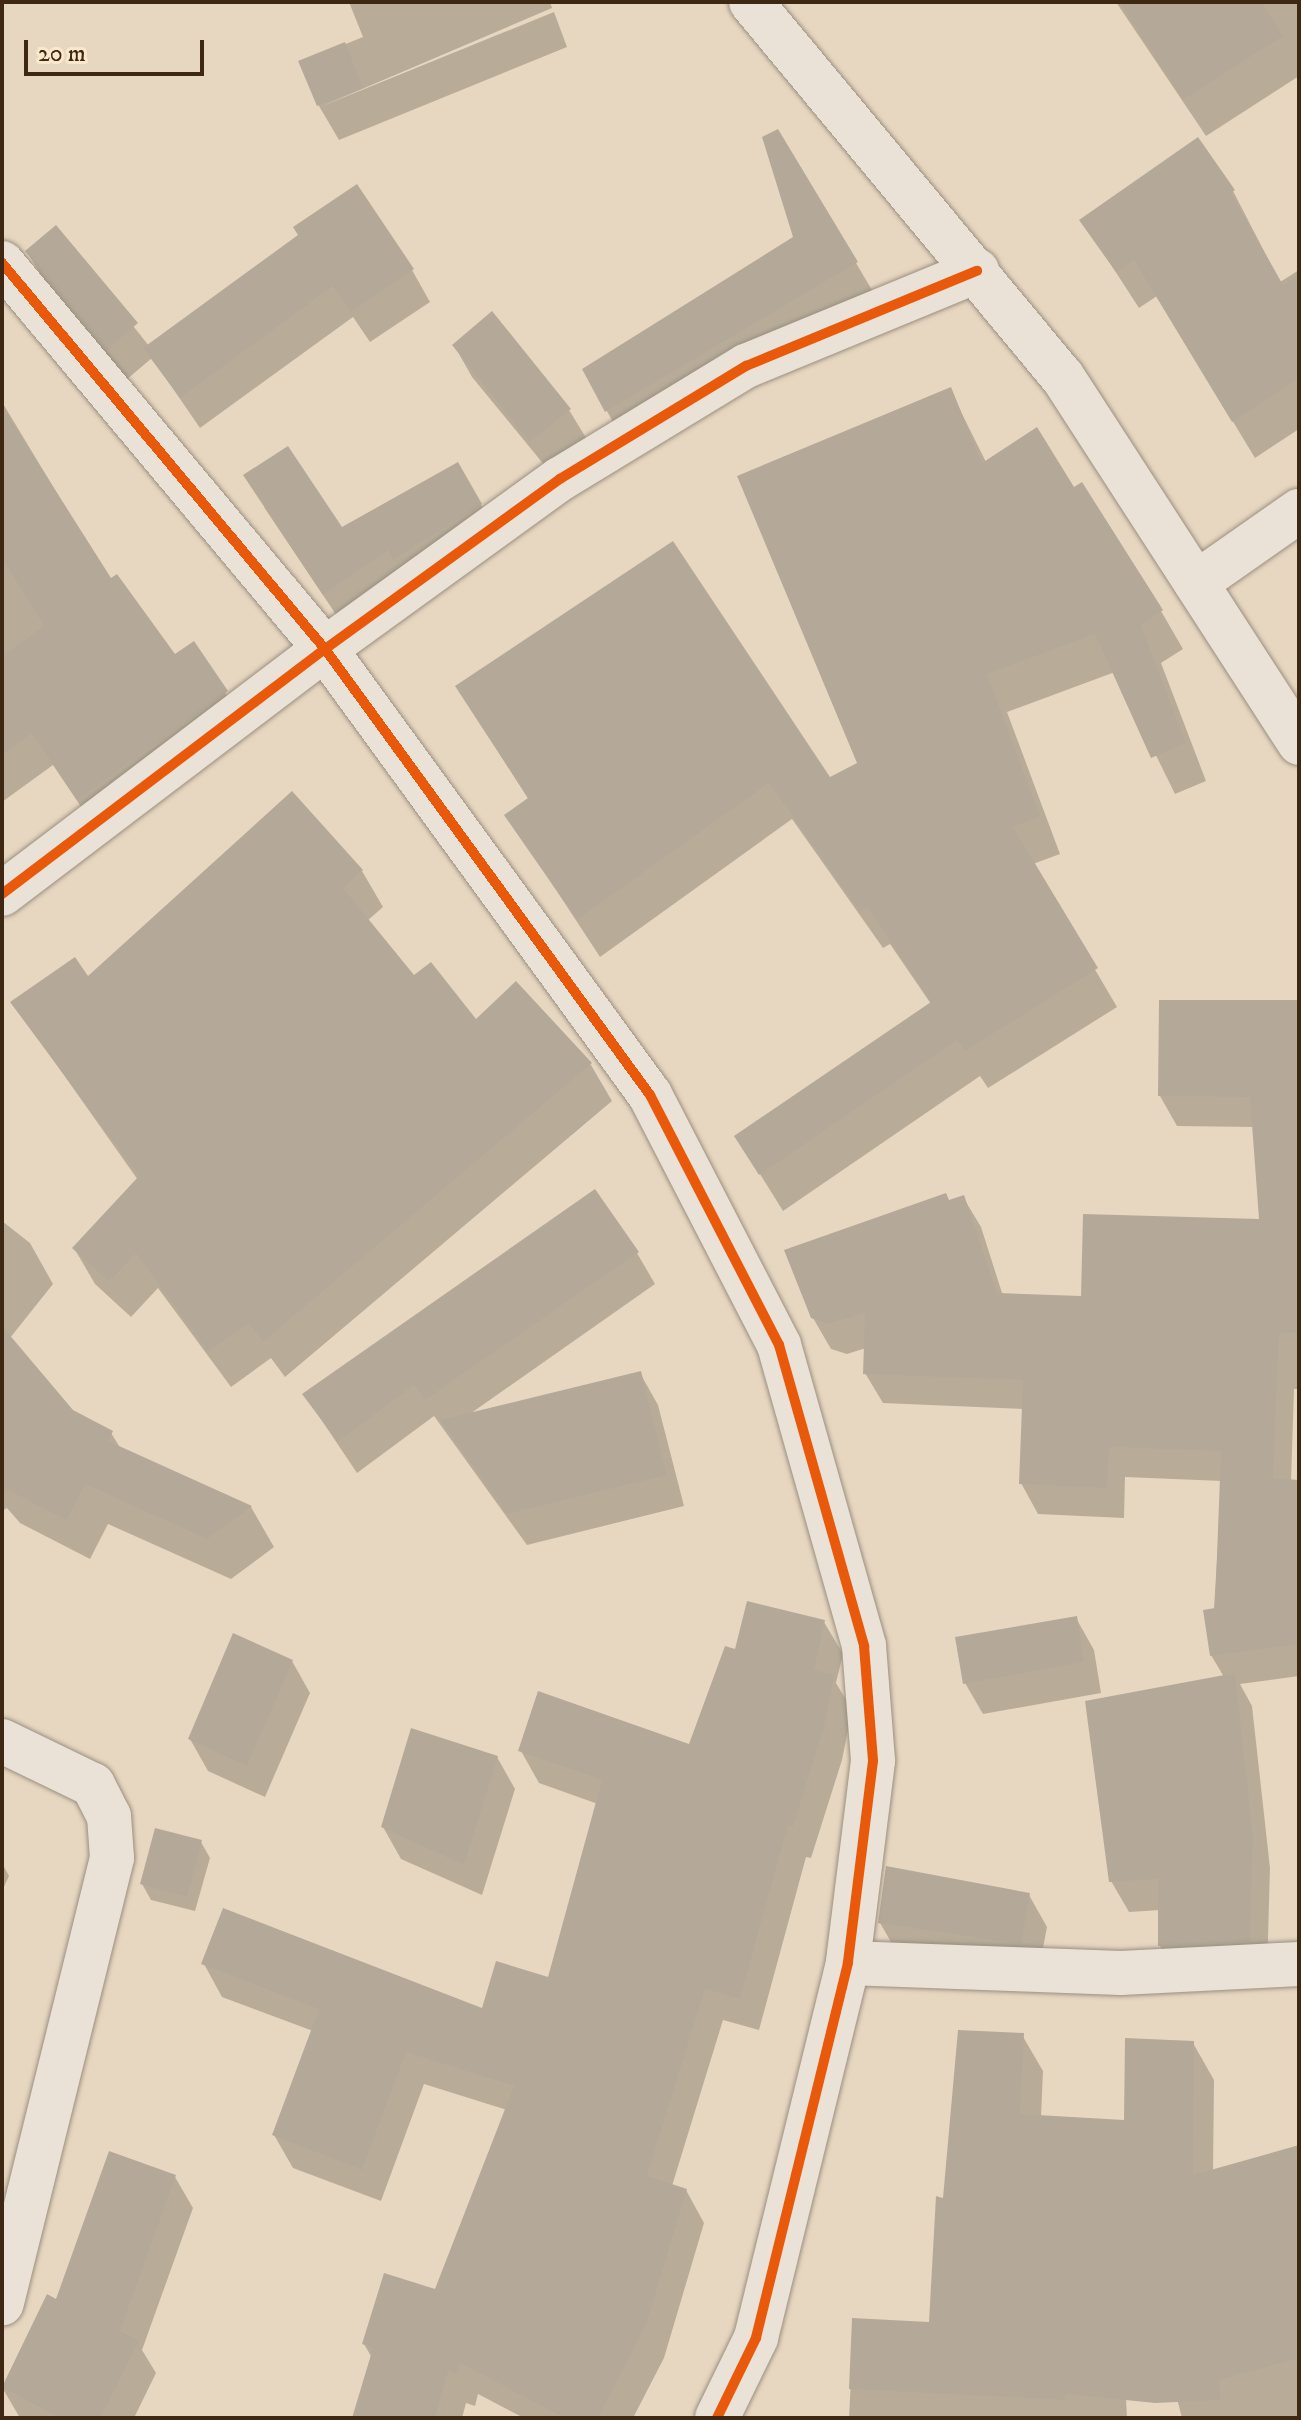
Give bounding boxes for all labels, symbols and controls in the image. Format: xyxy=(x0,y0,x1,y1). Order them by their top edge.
scale bar xyxy=(28,24,208,74)
text: 20 m xyxy=(38,39,86,69)

